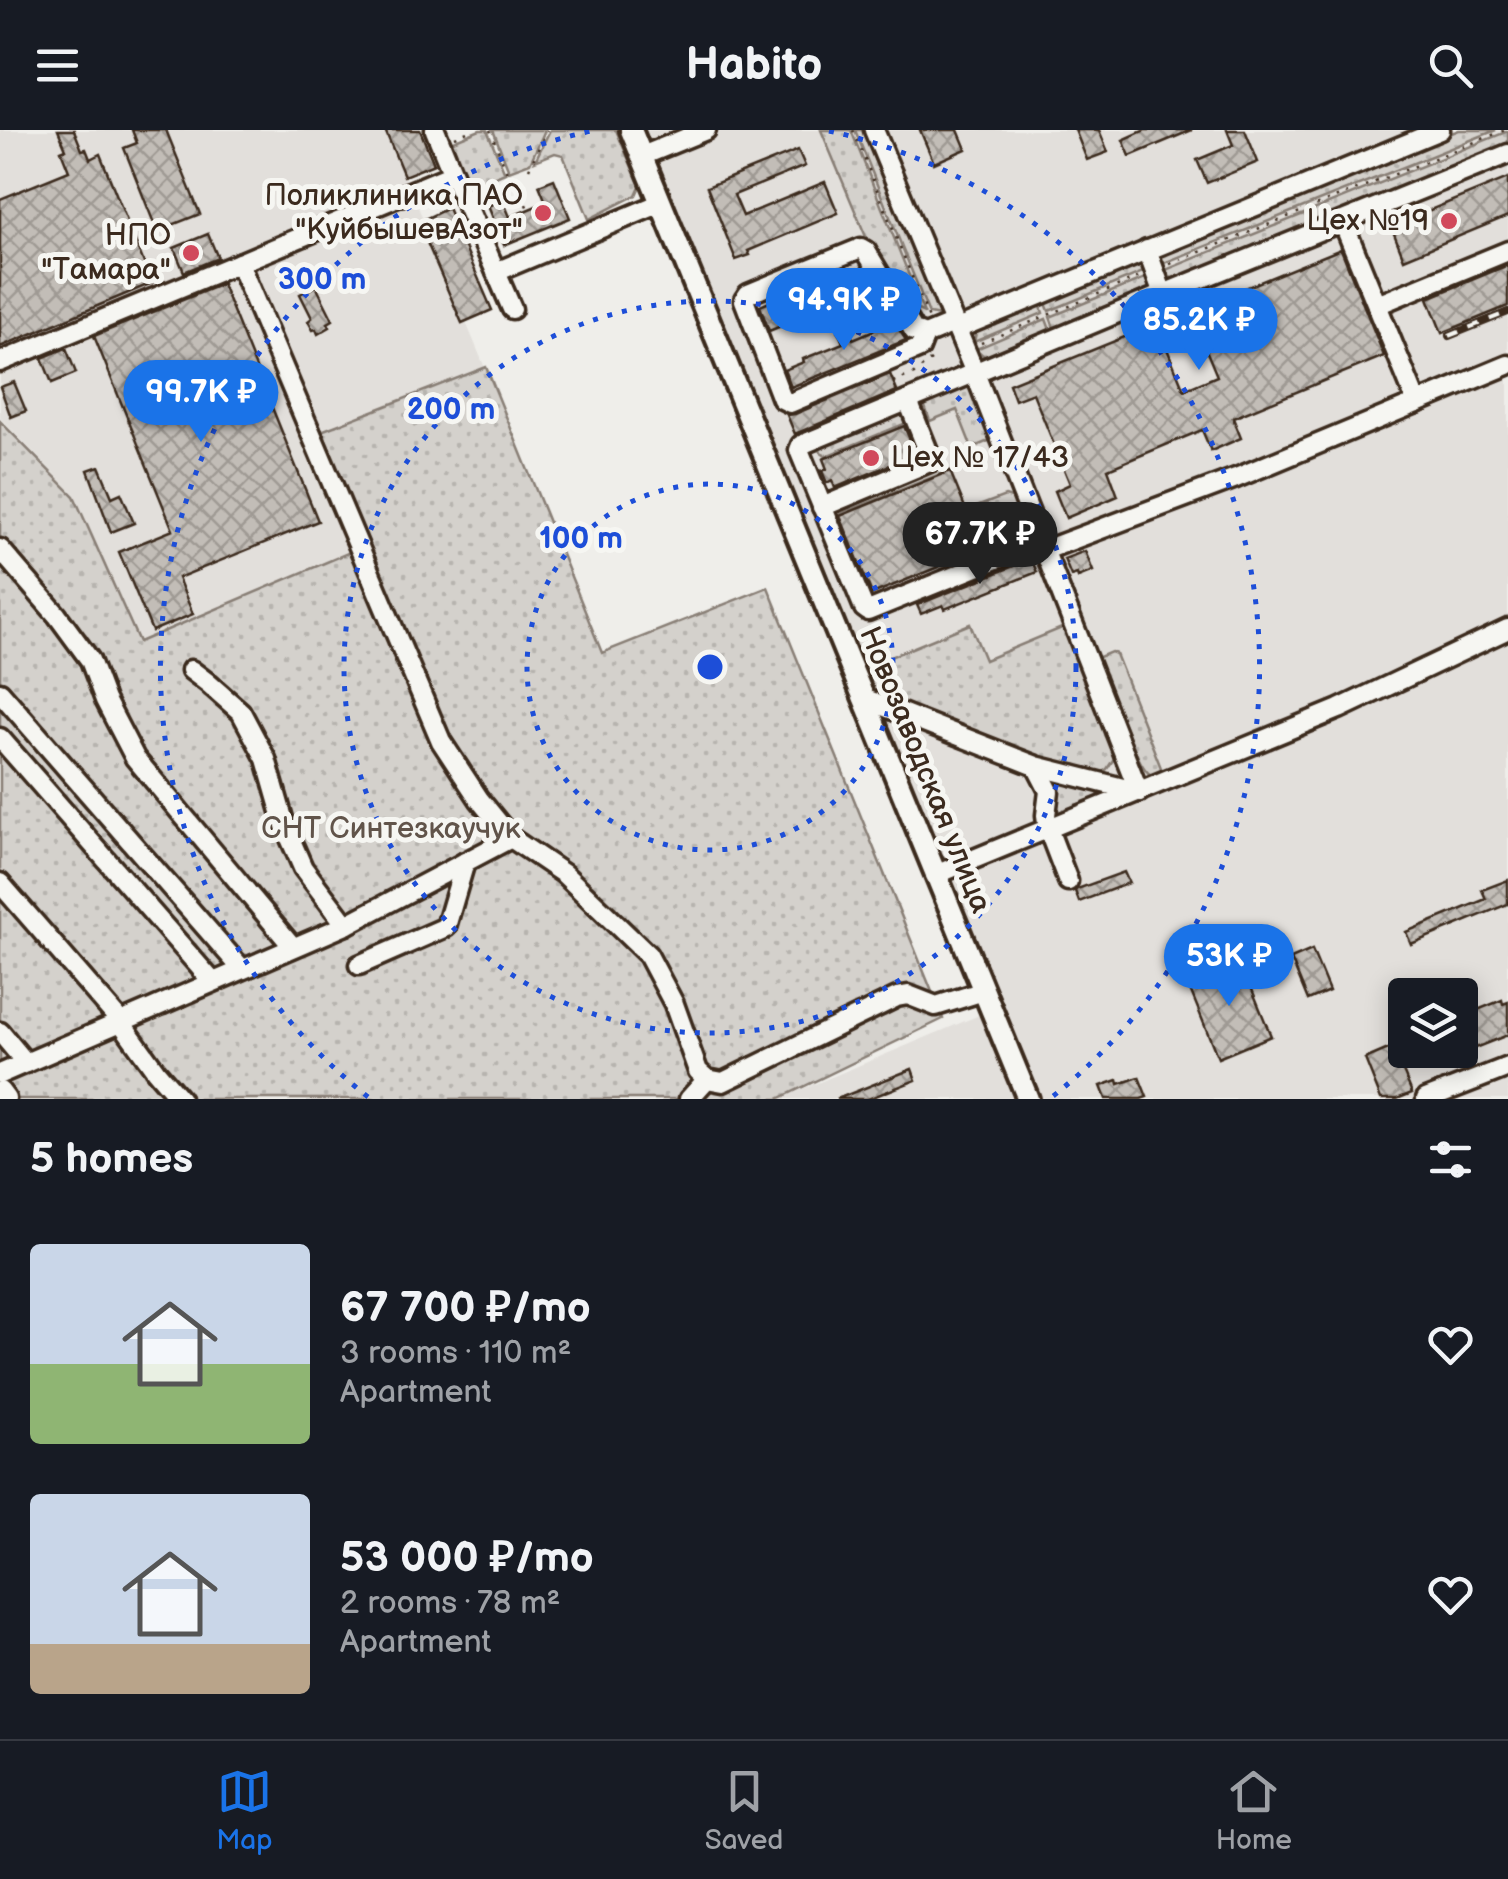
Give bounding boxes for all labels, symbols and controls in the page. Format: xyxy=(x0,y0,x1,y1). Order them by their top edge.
icon: menu xyxy=(30,38,85,93)
text: Habito xyxy=(686,38,822,93)
icon: search xyxy=(1423,38,1478,93)
place label: Поликлиника ПАО "КуйбышевАзот" xyxy=(264,178,523,248)
marker: Поликлиника ПАО "КуйбышевАзот" xyxy=(532,202,554,224)
place label: Цех №19 xyxy=(1307,203,1429,239)
marker: Цех №19 xyxy=(1438,210,1460,232)
place label: НПО "Тамара" xyxy=(41,218,171,288)
marker: НПО "Тамара" xyxy=(180,242,202,264)
text: 300 m xyxy=(278,262,366,298)
pin: 94.9K ₽ xyxy=(752,268,936,353)
text: 94.9K ₽ xyxy=(788,281,900,320)
pin: 85.2K ₽ xyxy=(1107,288,1291,373)
text: 85.2K ₽ xyxy=(1143,301,1255,340)
pin: 99.7K ₽ xyxy=(109,360,293,445)
text: 99.7K ₽ xyxy=(145,373,257,412)
text: 200 m xyxy=(407,392,495,428)
place label: Цех № 17/43 xyxy=(891,440,1069,476)
marker: Цех № 17/43 xyxy=(860,447,882,469)
pin: 67.7K ₽ xyxy=(888,502,1072,587)
text: 67.7K ₽ xyxy=(925,515,1035,554)
text: 100 m xyxy=(539,521,623,557)
street label: Новозаводская улица xyxy=(851,622,999,919)
centre of rings xyxy=(692,649,728,685)
park label: СНТ Синтезкаучук xyxy=(261,811,521,847)
pin: 53K ₽ xyxy=(1159,924,1299,1009)
text: 53K ₽ xyxy=(1186,937,1272,976)
map controls xyxy=(1388,978,1478,1068)
button: layers xyxy=(1388,978,1478,1068)
icon: filters xyxy=(1423,1132,1478,1187)
text: 5 homes xyxy=(30,1134,193,1185)
text: 67 700 ₽/mo xyxy=(340,1283,591,1334)
icon: home xyxy=(110,1284,230,1404)
icon: heart xyxy=(1423,1317,1478,1372)
text: 3 rooms · 110 m² xyxy=(340,1334,571,1373)
text: Apartment xyxy=(340,1373,491,1412)
text: 53 000 ₽/mo xyxy=(340,1533,594,1584)
icon: home xyxy=(110,1534,230,1654)
icon: heart xyxy=(1423,1567,1478,1622)
text: 2 rooms · 78 m² xyxy=(340,1584,560,1623)
text: Apartment xyxy=(340,1623,491,1662)
tab: Map xyxy=(216,1764,272,1857)
tab: Saved xyxy=(705,1764,783,1857)
tab: Home xyxy=(1216,1764,1292,1857)

